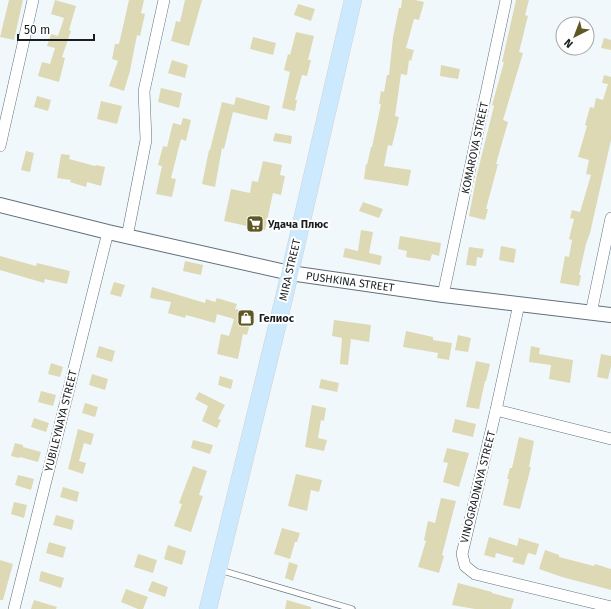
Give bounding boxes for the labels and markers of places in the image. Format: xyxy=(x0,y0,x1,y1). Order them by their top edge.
supermarket icon: Удача Плюс xyxy=(245,214,265,234)
place label: Удача Плюс xyxy=(267,218,329,231)
shop icon: Гелиос xyxy=(236,308,256,328)
place label: Гелиос xyxy=(259,312,295,325)

